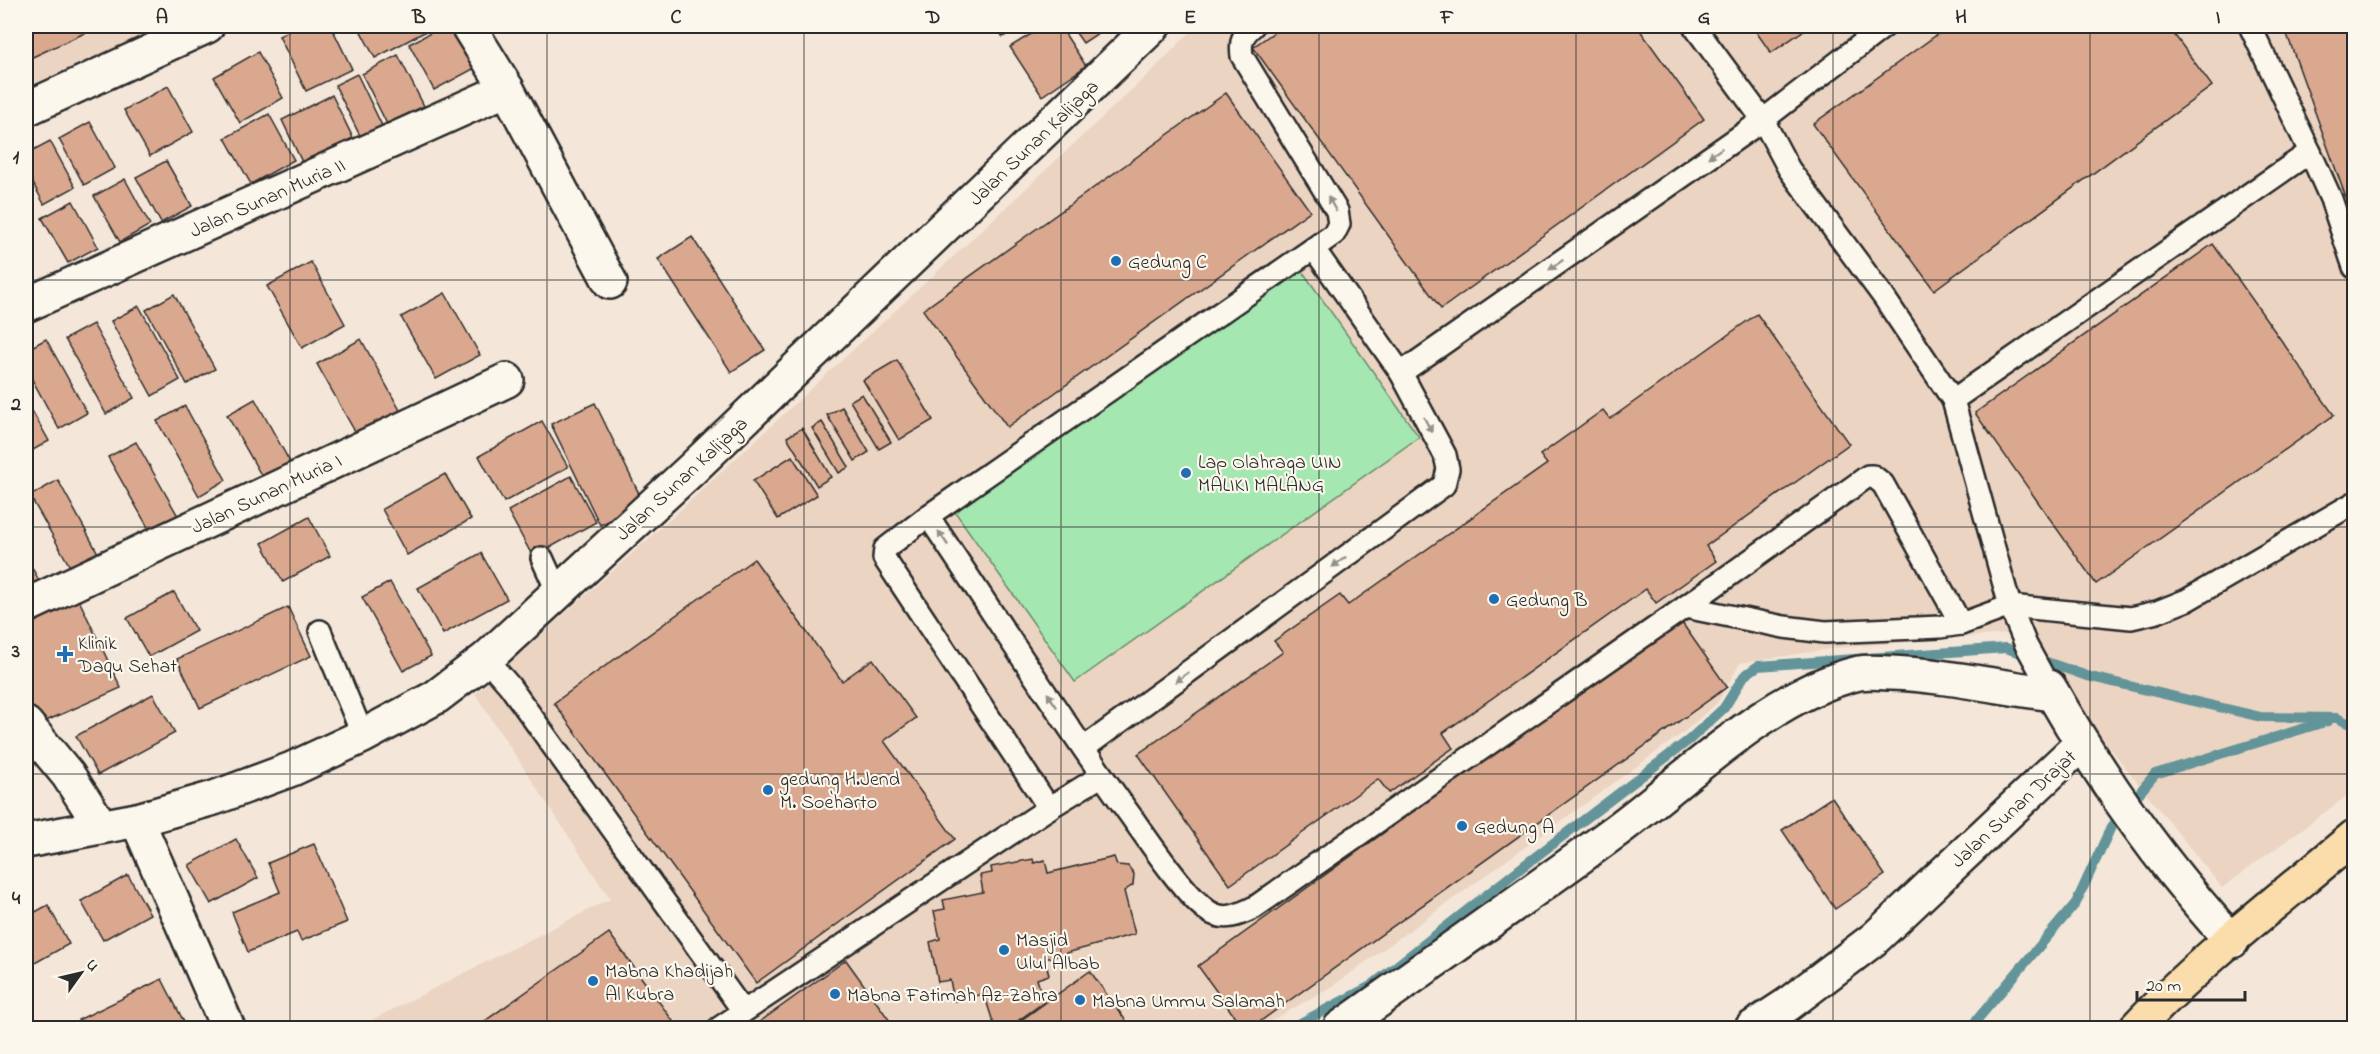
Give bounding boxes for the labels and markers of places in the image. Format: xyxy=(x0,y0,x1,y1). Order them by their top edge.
place label: Gedung C xyxy=(1128,249,1207,279)
marker: Gedung C xyxy=(1109,254,1123,268)
place label: Lap Olahraga UIN MALIKI MALANG xyxy=(1198,449,1342,501)
marker: Lap Olahraga UIN MALIKI MALANG xyxy=(1179,466,1193,480)
place label: Gedung B xyxy=(1506,587,1587,617)
marker: Gedung B xyxy=(1487,592,1501,606)
place label: Klinik Daqu Sehat xyxy=(77,630,177,682)
marker: Klinik Daqu Sehat xyxy=(56,645,74,663)
place label: gedung H.Jend M. Soeharto xyxy=(779,766,900,818)
marker: gedung H.Jend M. Soeharto xyxy=(761,783,775,797)
place label: Gedung A xyxy=(1474,814,1554,844)
marker: Gedung A xyxy=(1455,819,1469,833)
place label: Masjid Ulul Albab xyxy=(1016,927,1100,979)
marker: Masjid Ulul Albab xyxy=(997,943,1011,957)
place label: Mabna Khadijah Al Kubra xyxy=(605,958,733,1010)
marker: Mabna Khadijah Al Kubra xyxy=(586,974,600,988)
place label: Mabna Fatimah Az-Zahra xyxy=(847,982,1058,1011)
marker: Mabna Fatimah Az-Zahra xyxy=(828,987,842,1001)
place label: Mabna Ummu Salamah xyxy=(1092,988,1285,1017)
marker: Mabna Ummu Salamah xyxy=(1073,993,1087,1007)

